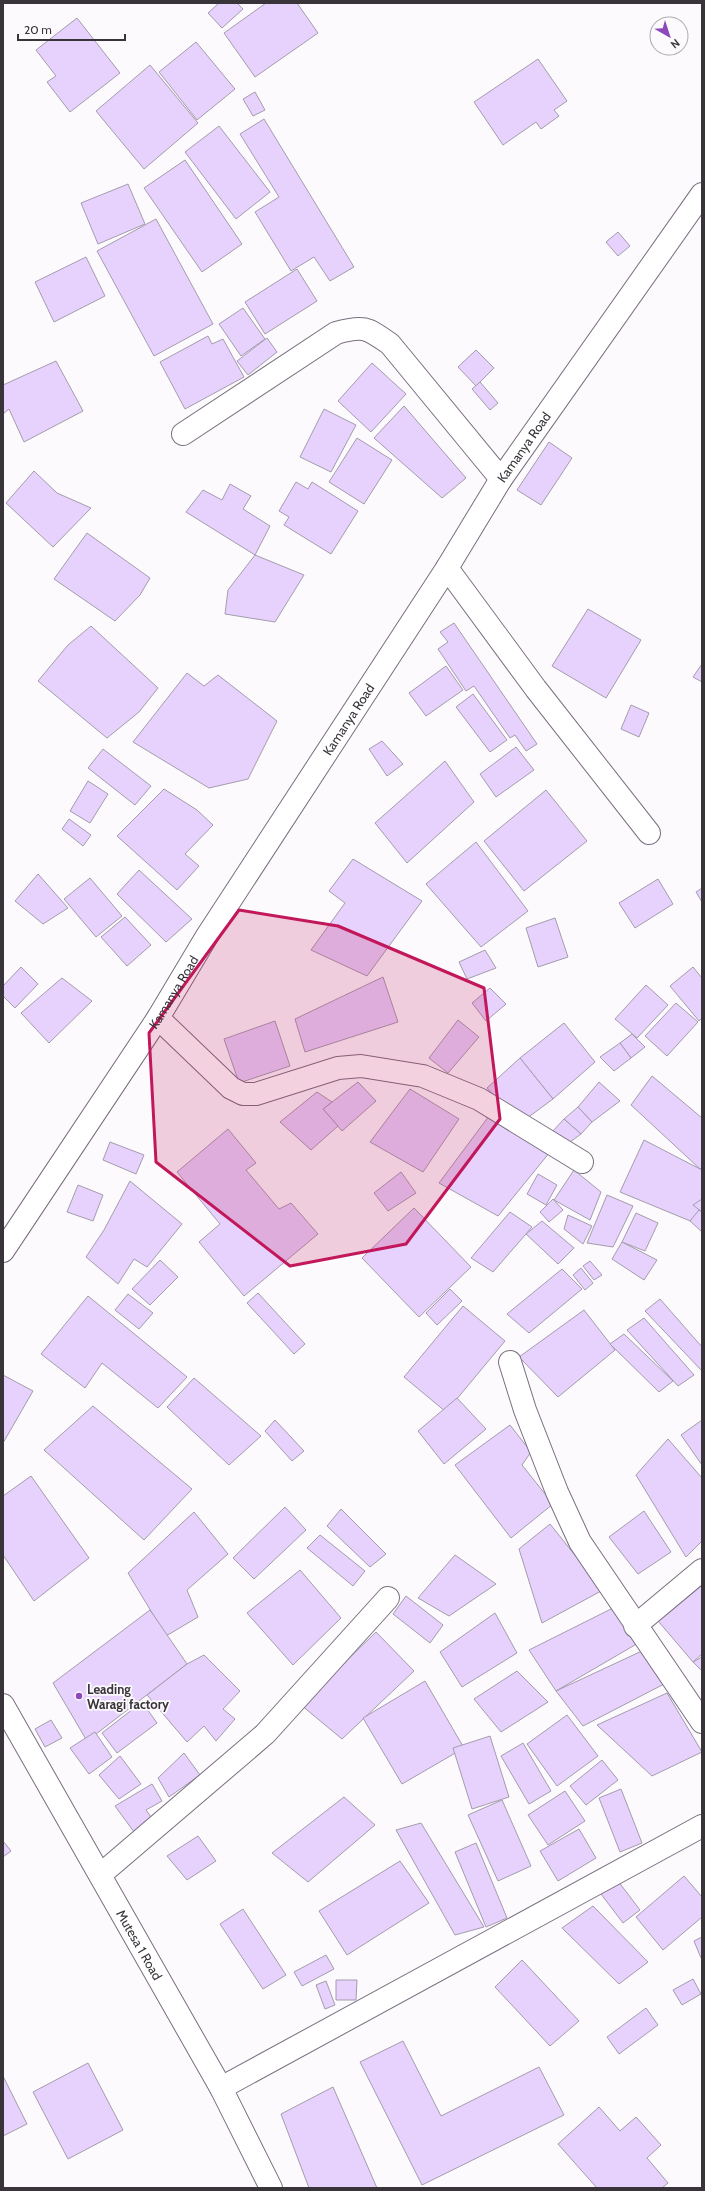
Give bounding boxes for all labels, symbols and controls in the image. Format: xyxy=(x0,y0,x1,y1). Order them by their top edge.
scale bar xyxy=(18,16,125,42)
north arrow xyxy=(649,16,689,56)
text: 20 m xyxy=(24,22,52,37)
text: N xyxy=(668,36,683,52)
street label: Kamanya Road xyxy=(493,409,554,485)
street label: Kamanya Road xyxy=(319,681,377,758)
street label: Kamanya Road xyxy=(145,953,201,1032)
place label: Leading Waragi factory xyxy=(87,1681,169,1712)
marker: Leading Waragi factory xyxy=(74,1691,84,1701)
street label: Mutesa 1 Road xyxy=(113,1907,166,1983)

